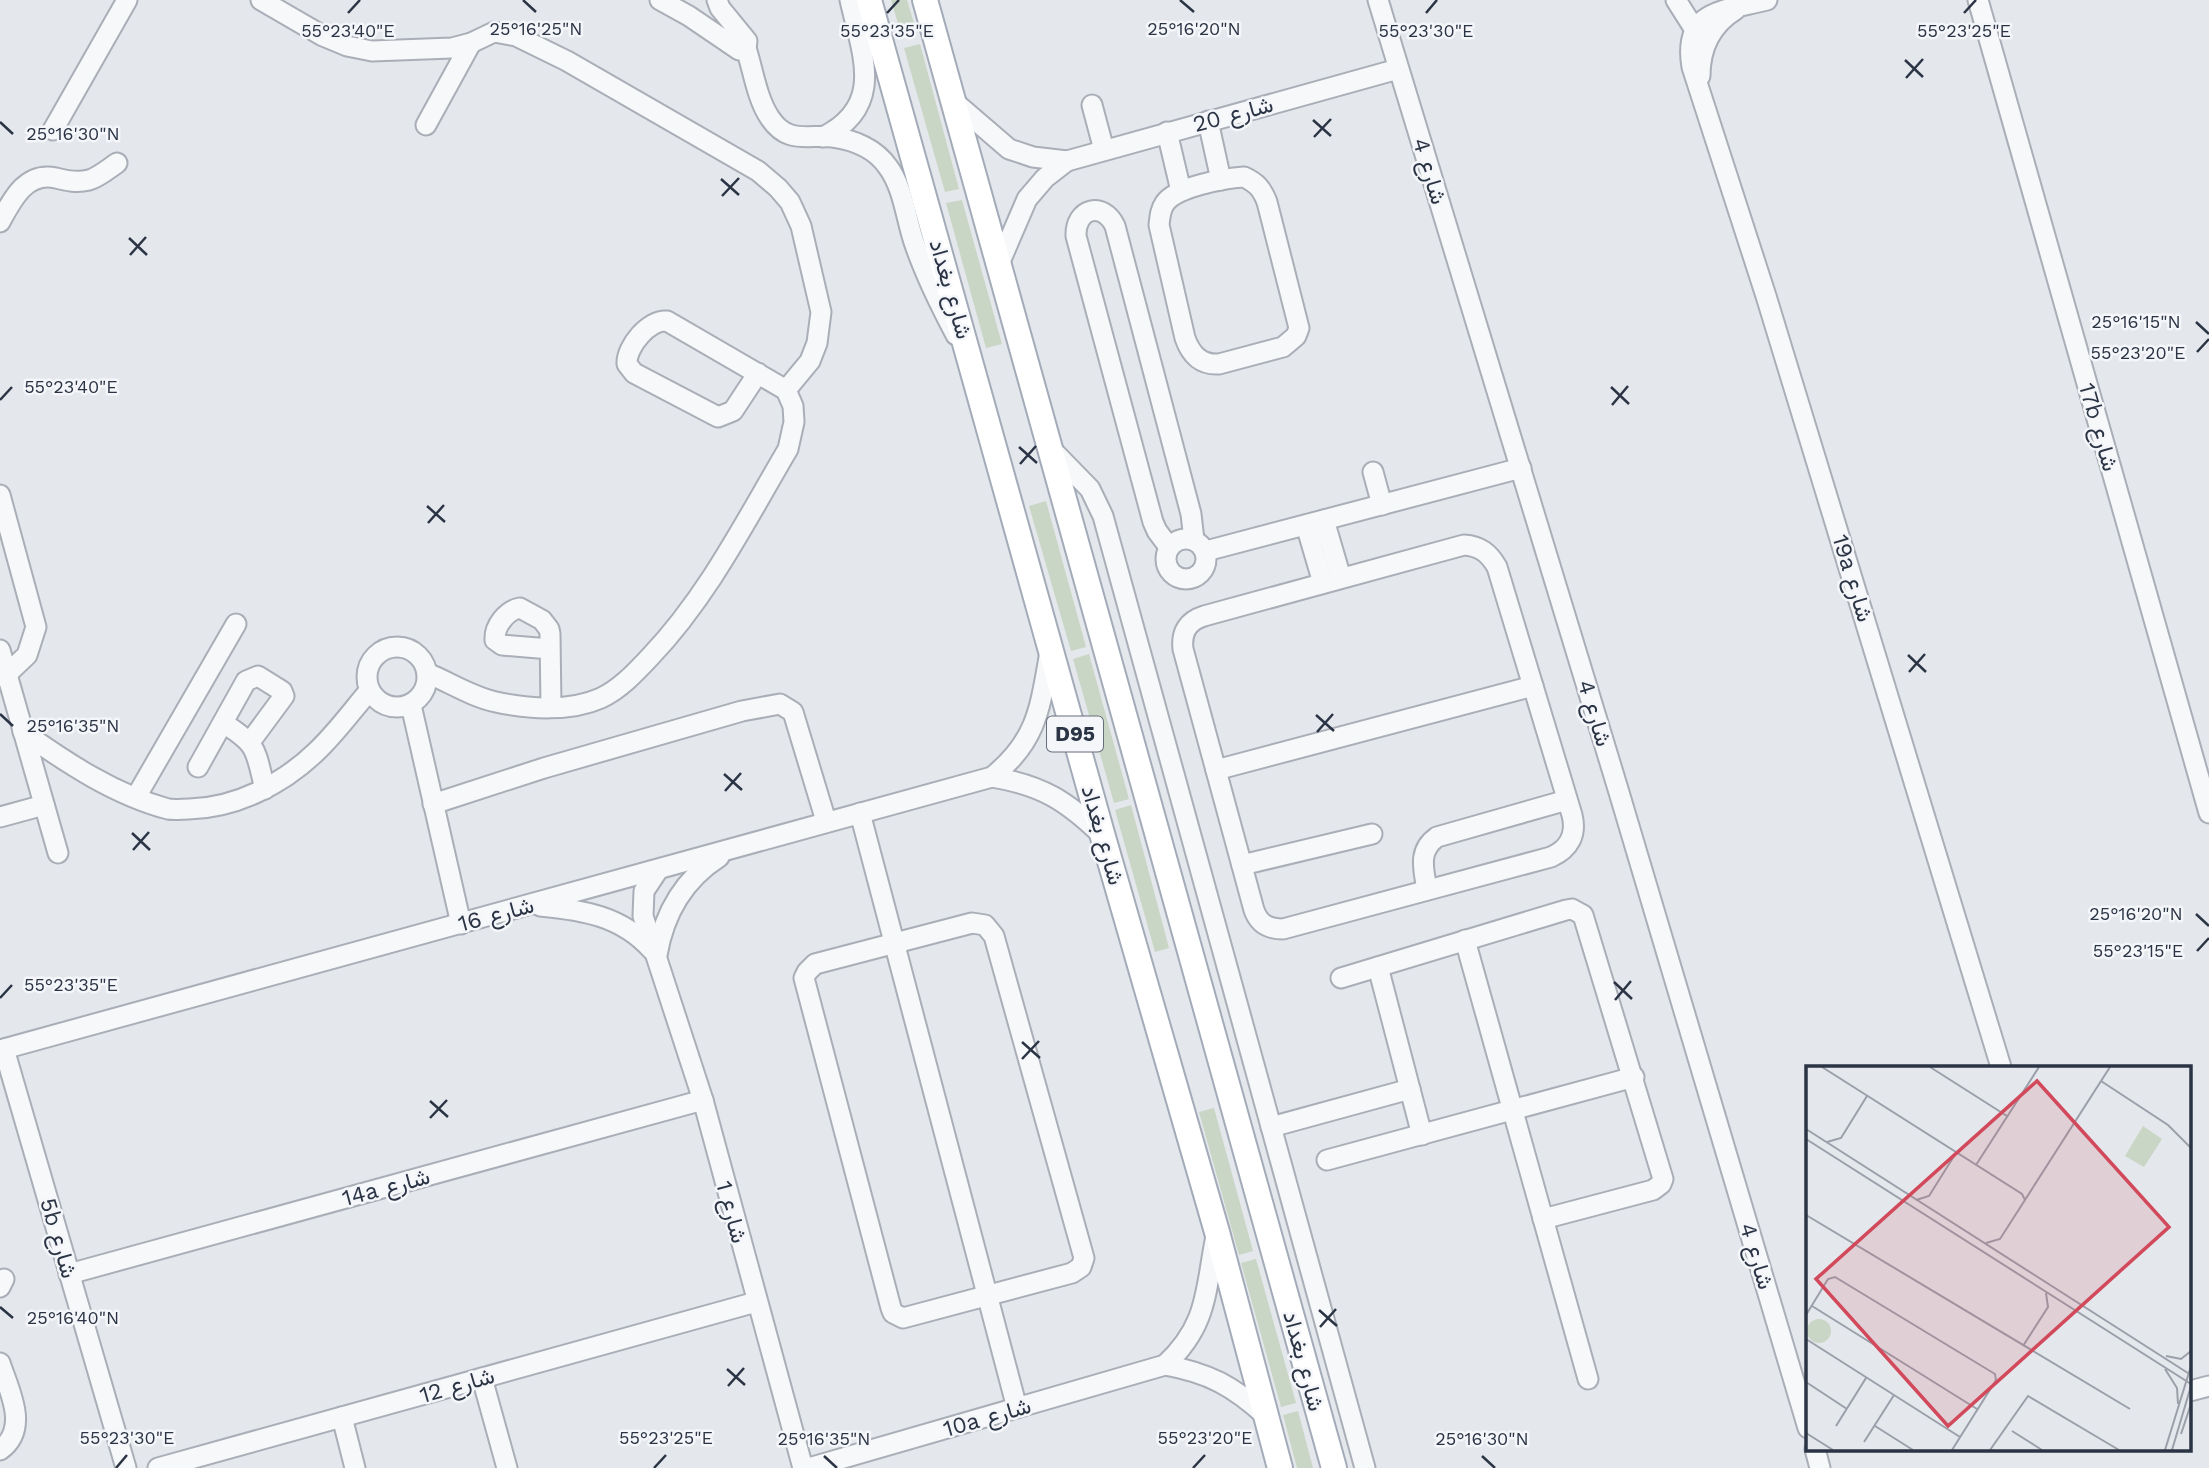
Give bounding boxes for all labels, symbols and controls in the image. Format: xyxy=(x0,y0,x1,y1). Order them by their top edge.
text: 25°16'25"N xyxy=(490,18,582,39)
text: 25°16'20"N xyxy=(1147,18,1241,39)
text: 55°23'40"E xyxy=(301,20,395,41)
text: 55°23'35"E xyxy=(840,20,934,41)
text: 55°23'30"E xyxy=(1379,20,1473,41)
text: 55°23'25"E xyxy=(1917,20,2011,41)
street label: شارع 20 xyxy=(1190,91,1277,140)
text: 25°16'30"N xyxy=(26,123,120,144)
street label: شارع 4 xyxy=(1405,135,1452,208)
street label: شارع بغداد xyxy=(921,236,978,343)
text: 25°16'15"N xyxy=(2091,311,2181,332)
text: 55°23'20"E xyxy=(2091,342,2185,363)
text: 55°23'40"E xyxy=(24,376,118,397)
street label: 17b شارع xyxy=(2071,380,2124,475)
street label: 19a شارع xyxy=(1825,531,1879,626)
street label: شارع 4 xyxy=(1570,677,1617,750)
text: 25°16'35"N xyxy=(27,715,119,736)
road number: D95 xyxy=(1047,716,1103,752)
street label: شارع بغداد xyxy=(1073,782,1130,889)
street label: شارع 16 xyxy=(455,891,537,939)
text: 25°16'20"N xyxy=(2089,903,2183,924)
text: 55°23'15"E xyxy=(2093,940,2183,961)
text: 55°23'35"E xyxy=(24,974,118,995)
inset map xyxy=(1806,1066,2192,1450)
street label: 14a شارع xyxy=(339,1163,433,1214)
street label: شارع 1 xyxy=(708,1178,753,1247)
street label: 5b شارع xyxy=(32,1195,83,1282)
street label: شارع 4 xyxy=(1732,1220,1779,1293)
text: 25°16'40"N xyxy=(27,1307,119,1328)
street label: شارع بغداد xyxy=(1275,1308,1330,1415)
street label: شارع 12 xyxy=(417,1362,498,1411)
street label: 10a شارع xyxy=(940,1392,1035,1445)
text: 55°23'30"E xyxy=(80,1427,174,1448)
text: 55°23'25"E xyxy=(619,1427,713,1448)
text: 55°23'20"E xyxy=(1158,1427,1252,1448)
text: 25°16'35"N xyxy=(778,1428,870,1449)
text: 25°16'30"N xyxy=(1435,1428,1529,1449)

